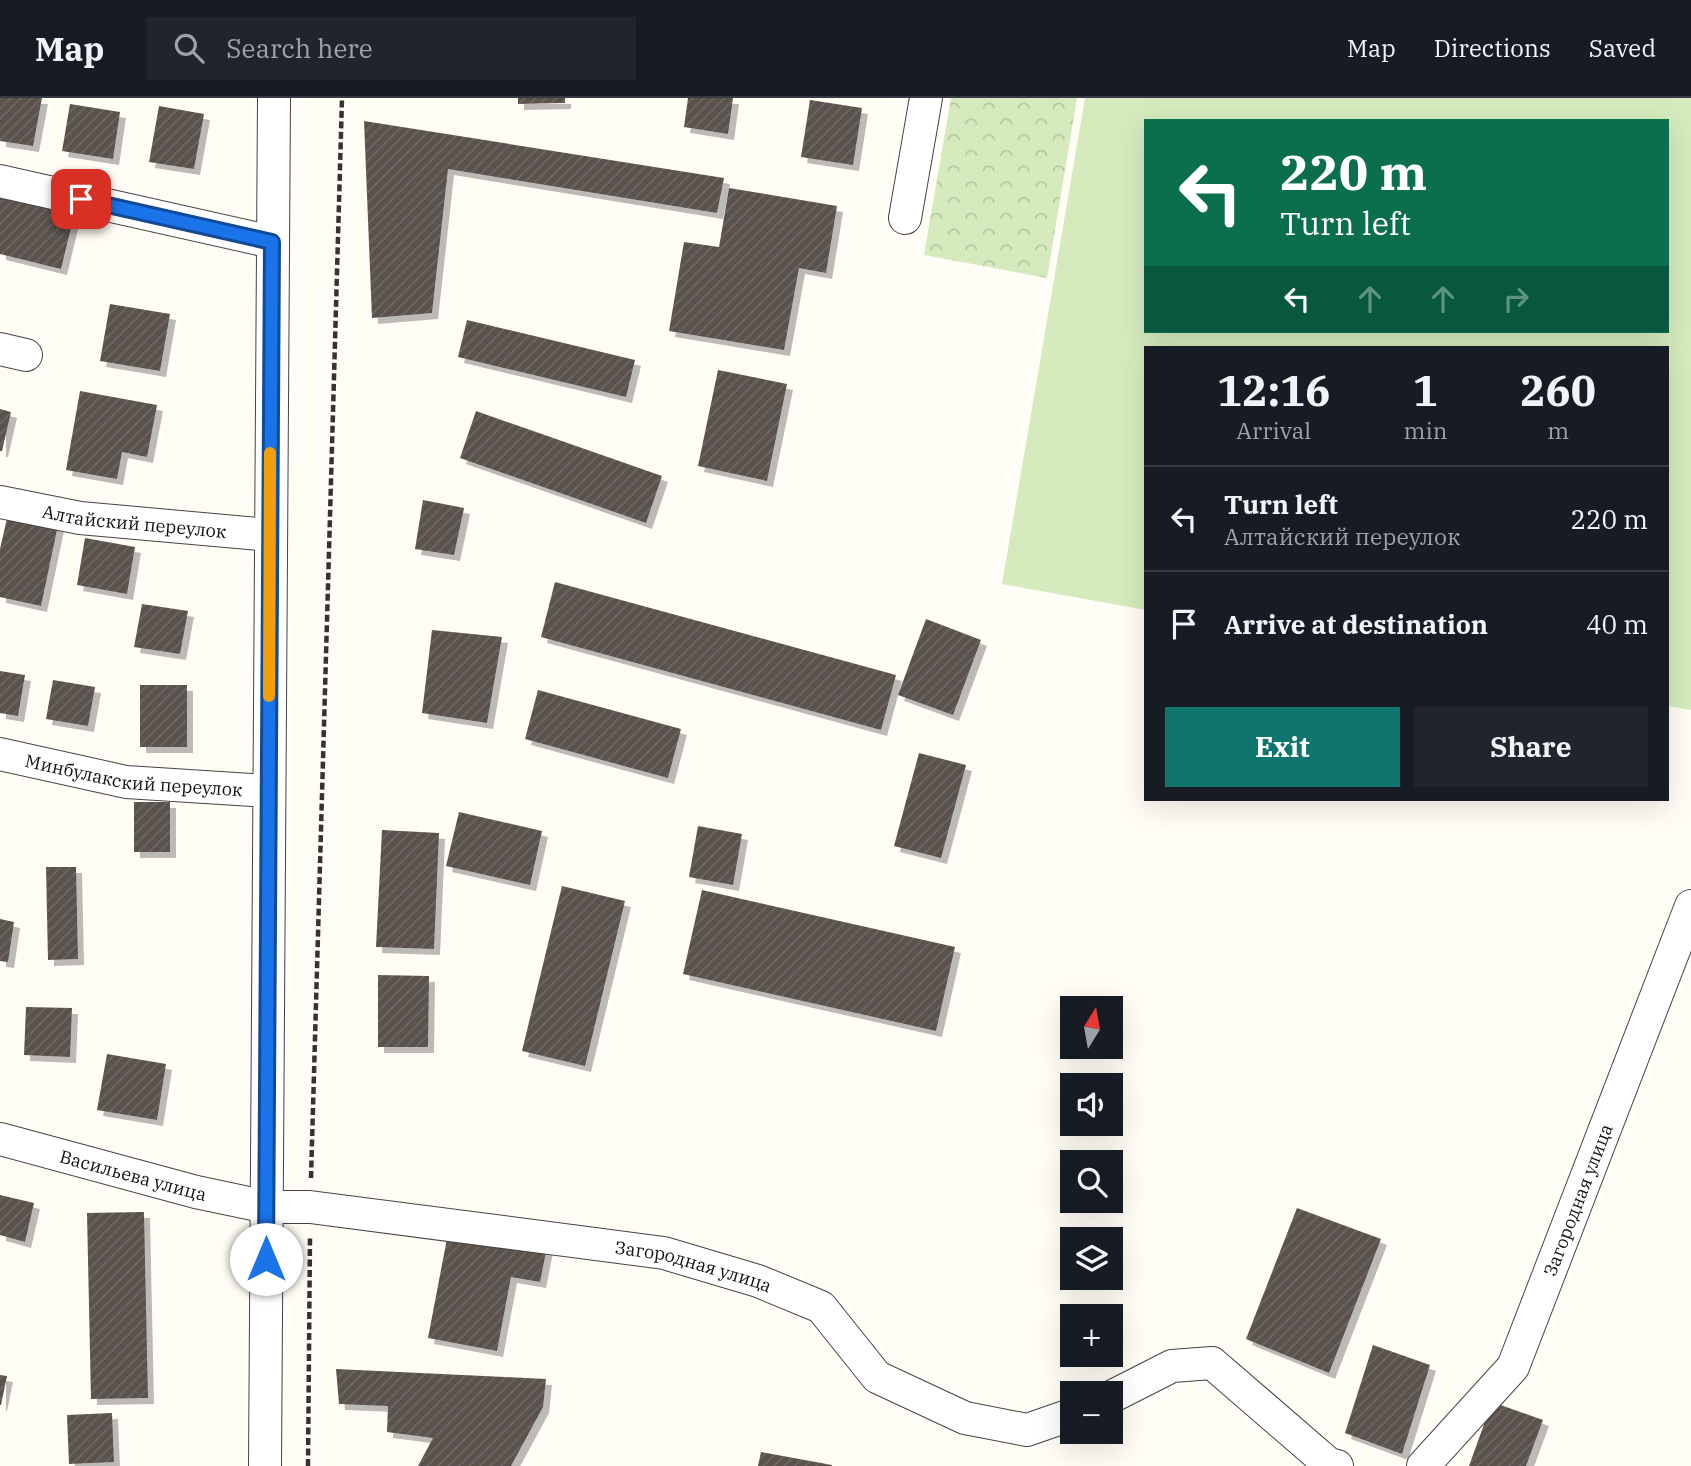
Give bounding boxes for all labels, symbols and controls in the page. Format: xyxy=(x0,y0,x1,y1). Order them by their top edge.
search box xyxy=(146,17,636,80)
text: Map xyxy=(35,27,104,70)
icon: search xyxy=(170,29,208,67)
text: Search here xyxy=(226,31,373,65)
text: Map xyxy=(1347,32,1396,64)
text: Directions xyxy=(1434,32,1551,64)
text: Saved xyxy=(1589,32,1656,64)
text: 220 m xyxy=(1280,140,1427,203)
icon: left xyxy=(1165,147,1256,238)
pin xyxy=(51,169,111,229)
icon: arrive xyxy=(62,180,100,218)
text: Turn left xyxy=(1280,202,1411,244)
icon: left xyxy=(1278,280,1316,318)
icon: ahead xyxy=(1351,280,1389,318)
icon: ahead xyxy=(1424,280,1462,318)
icon: right xyxy=(1497,280,1535,318)
text: 12:16 xyxy=(1217,363,1331,418)
text: 1 xyxy=(1413,363,1438,418)
text: 260 xyxy=(1520,363,1596,418)
text: Arrival xyxy=(1236,415,1311,445)
text: min xyxy=(1404,415,1447,445)
text: m xyxy=(1547,415,1569,445)
text: Turn left xyxy=(1224,487,1338,521)
street label: Алтайский переулок xyxy=(40,499,228,543)
icon: left xyxy=(1165,500,1203,538)
text: 220 m xyxy=(1570,502,1648,536)
text: Алтайский переулок xyxy=(1224,521,1460,551)
icon: arrive xyxy=(1165,605,1203,643)
text: Arrive at destination xyxy=(1224,607,1488,641)
text: 40 m xyxy=(1586,607,1648,641)
button: Exit xyxy=(1165,707,1400,787)
button: Share xyxy=(1414,707,1648,787)
street label: Минбулакский переулок xyxy=(23,748,244,801)
north arrow xyxy=(1060,996,1124,1059)
map controls xyxy=(1060,996,1123,1444)
button: sound xyxy=(1060,1073,1123,1136)
street label: Загородная улица xyxy=(1538,1120,1617,1279)
street label: Васильева улица xyxy=(57,1144,209,1205)
button: search xyxy=(1060,1150,1123,1213)
position arrow xyxy=(229,1222,303,1296)
button: layers xyxy=(1060,1227,1123,1290)
street label: Загородная улица xyxy=(614,1235,776,1297)
button: + xyxy=(1060,1304,1123,1367)
button: − xyxy=(1060,1381,1123,1444)

